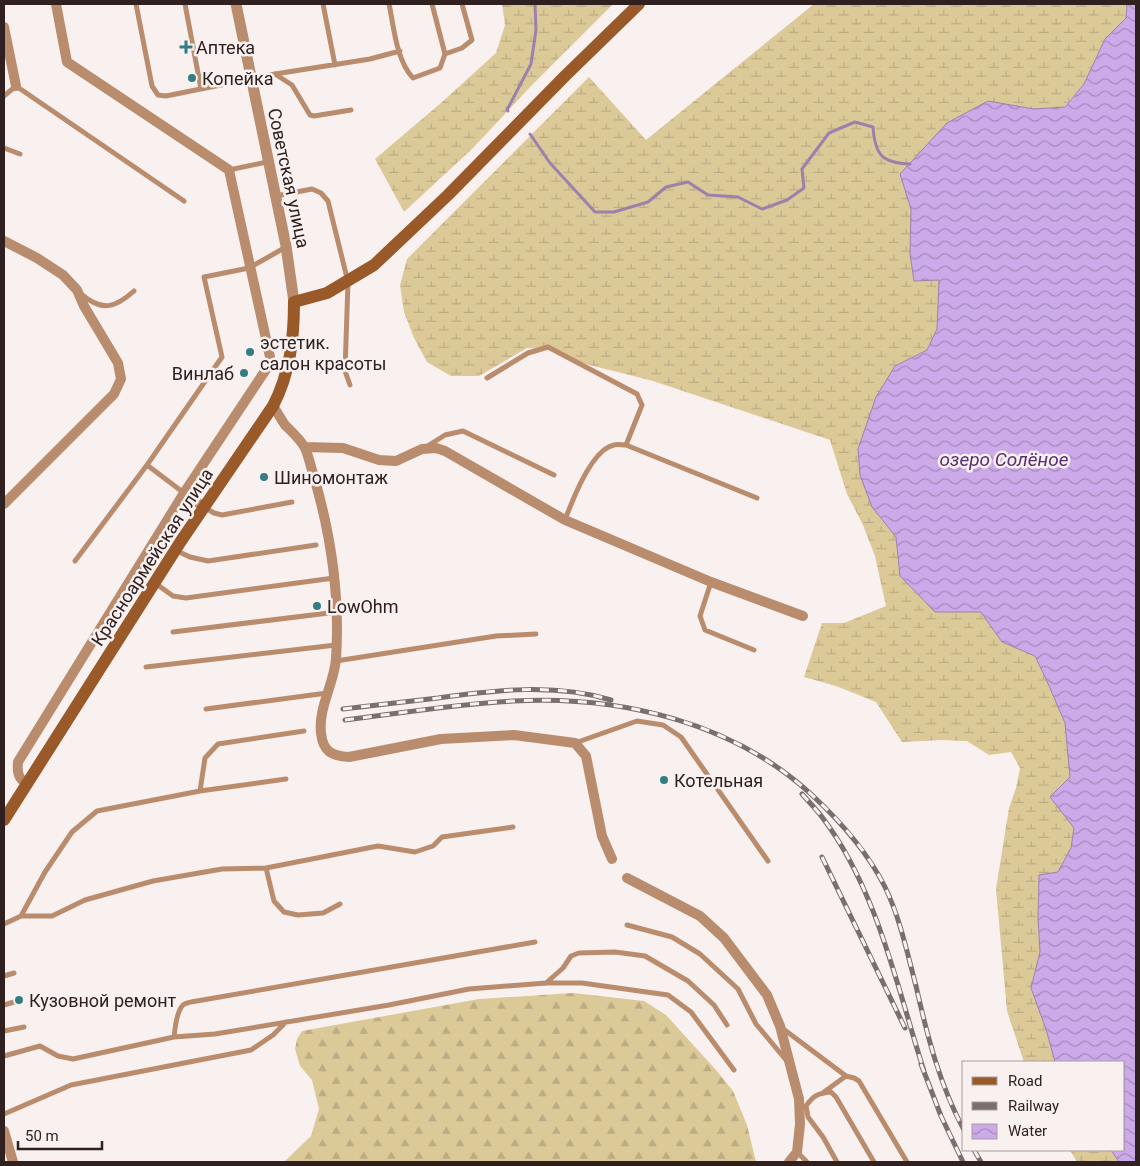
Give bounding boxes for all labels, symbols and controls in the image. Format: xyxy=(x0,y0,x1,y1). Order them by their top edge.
place label: Аптека xyxy=(196,37,255,58)
marker: Аптека xyxy=(180,41,192,53)
place label: Копейка xyxy=(202,68,273,89)
marker: Копейка xyxy=(186,72,198,84)
street label: Советская улица xyxy=(264,106,314,250)
place label: эстетик. салон красоты xyxy=(260,332,386,374)
marker: эстетик. салон красоты xyxy=(244,346,256,358)
place label: Винлаб xyxy=(172,363,234,384)
marker: Винлаб xyxy=(238,367,250,379)
water label: озеро Солёное xyxy=(940,448,1069,471)
street label: Красноармейская улица xyxy=(87,464,217,650)
place label: Шиномонтаж xyxy=(274,467,388,488)
marker: Шиномонтаж xyxy=(258,471,270,483)
place label: LowOhm xyxy=(327,596,399,617)
marker: LowOhm xyxy=(311,600,323,612)
place label: Котельная xyxy=(674,770,763,791)
marker: Котельная xyxy=(658,774,670,786)
place label: Кузовной ремонт xyxy=(29,990,177,1011)
marker: Кузовной ремонт xyxy=(13,994,25,1006)
legend xyxy=(962,1061,1125,1151)
text: Road xyxy=(1008,1072,1042,1090)
text: Railway xyxy=(1008,1097,1059,1115)
scale bar xyxy=(18,1118,101,1150)
text: Water xyxy=(1008,1122,1047,1140)
text: 50 m xyxy=(25,1127,59,1145)

